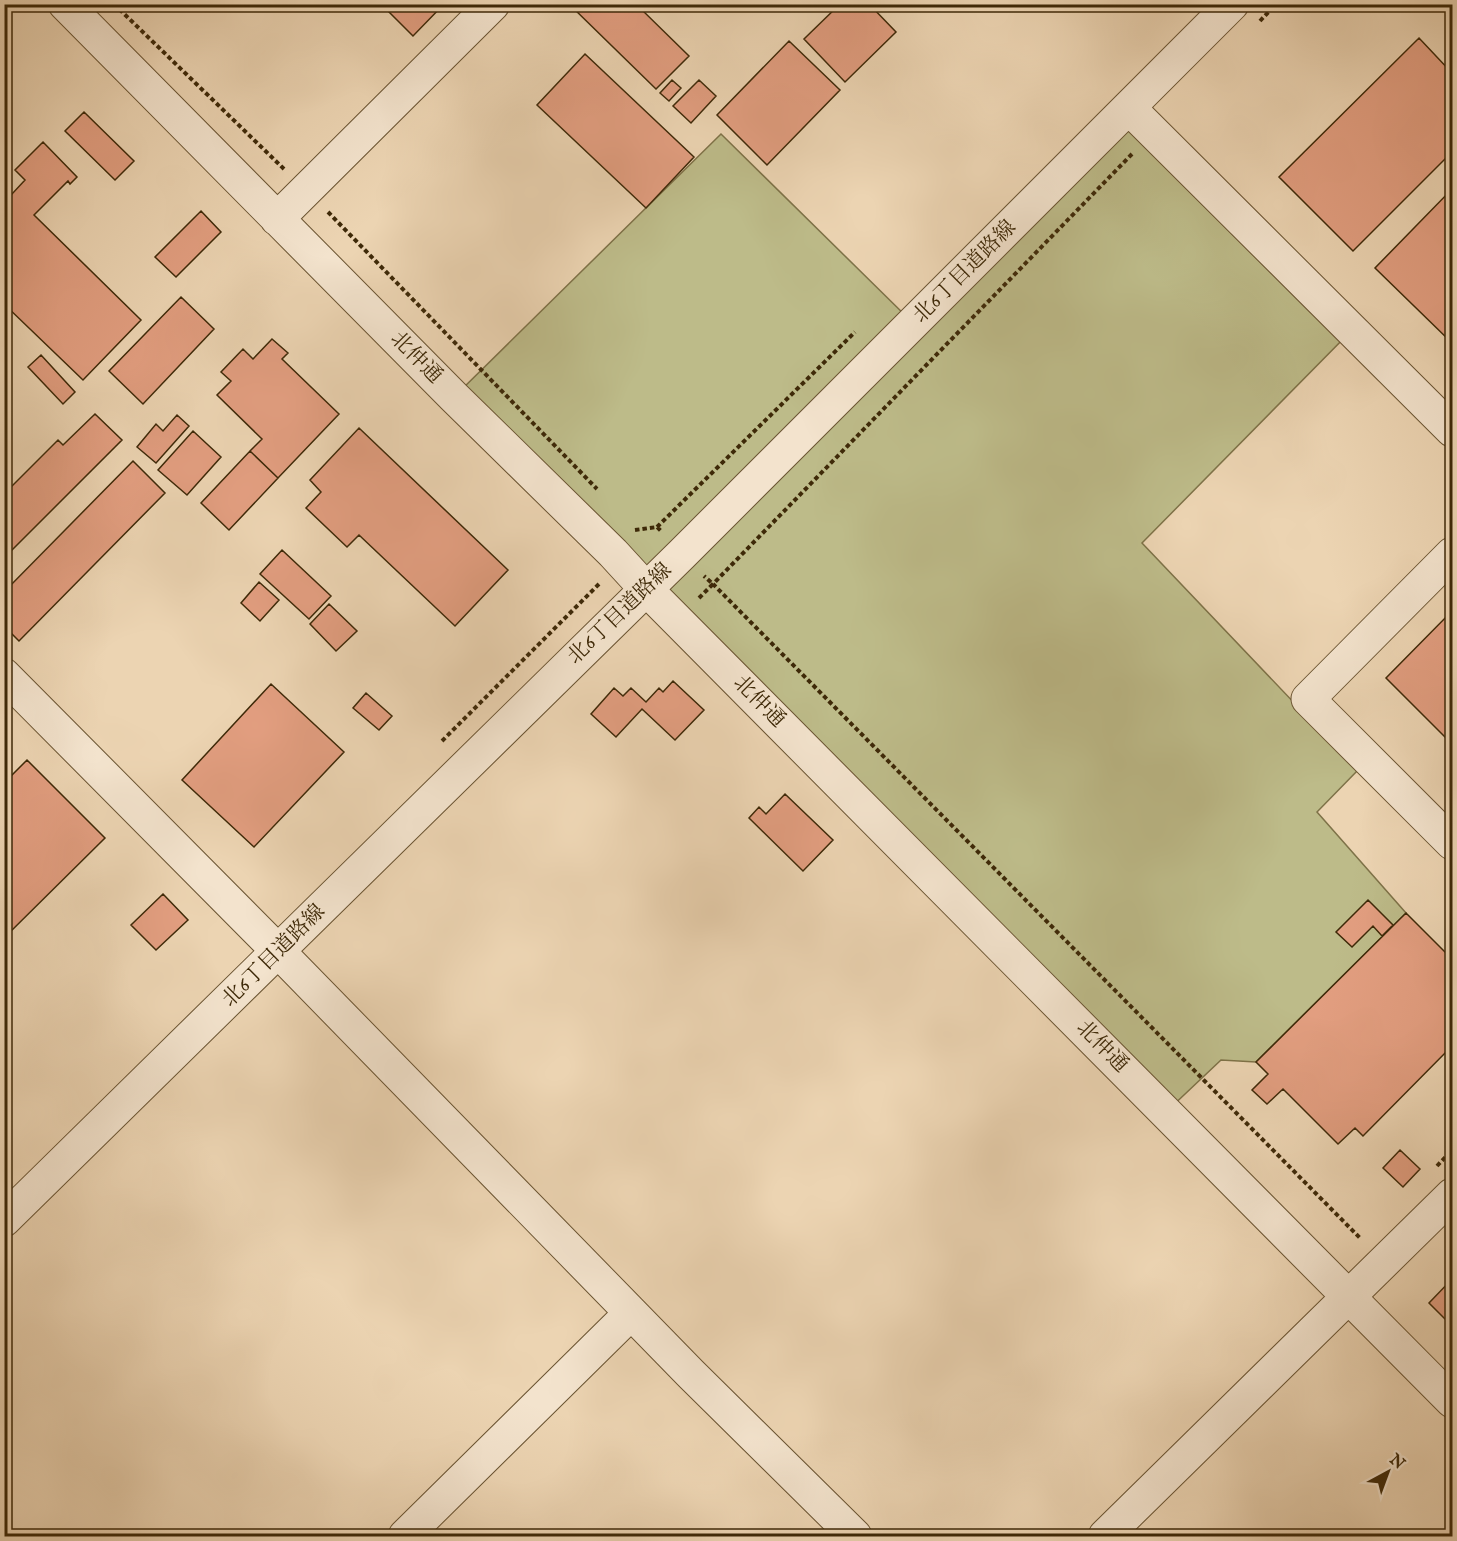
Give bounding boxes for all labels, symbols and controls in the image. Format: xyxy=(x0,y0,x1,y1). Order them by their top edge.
street label: 北6丁目道路線 xyxy=(908,215,1022,329)
street label: 北仲通 xyxy=(384,326,448,390)
street label: 北6丁目道路線 xyxy=(562,557,678,671)
street label: 北仲通 xyxy=(727,670,791,734)
street label: 北6丁目道路線 xyxy=(217,899,331,1013)
street label: 北仲通 xyxy=(1070,1015,1134,1079)
north arrow xyxy=(1358,1442,1418,1502)
text: N xyxy=(1384,1449,1408,1474)

